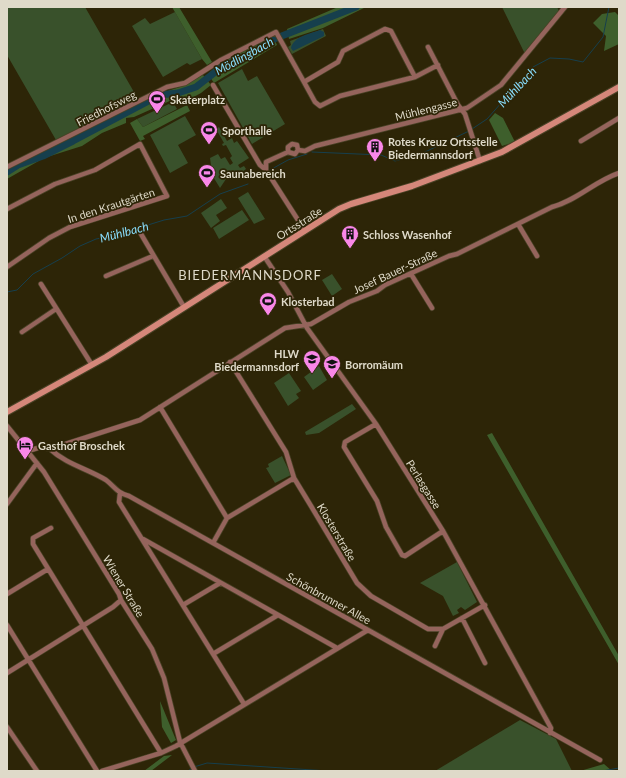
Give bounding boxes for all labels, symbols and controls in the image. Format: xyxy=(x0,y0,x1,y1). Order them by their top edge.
water label: Mödlingbach xyxy=(212,34,276,78)
water label: Mühlbach xyxy=(494,64,540,110)
street label: Friedhofsweg xyxy=(74,87,138,129)
sports icon: Skaterplatz xyxy=(147,89,167,114)
place label: Skaterplatz xyxy=(170,93,225,106)
street label: Mühlengasse xyxy=(394,95,459,123)
sports icon: Sporthalle xyxy=(199,120,219,145)
place label: Sporthalle xyxy=(222,124,272,137)
place label: Rotes Kreuz Ortsstelle Biedermannsdorf xyxy=(388,135,498,161)
building icon: Rotes Kreuz Ortsstelle Biedermannsdorf xyxy=(365,137,385,162)
sports icon: Saunabereich xyxy=(197,163,217,188)
place label: Saunabereich xyxy=(220,167,286,180)
street label: In den Krautgärten xyxy=(66,185,156,225)
street label: Ortsstraße xyxy=(274,204,325,242)
water label: Mühlbach xyxy=(98,218,150,246)
building icon: Schloss Wasenhof xyxy=(340,224,360,249)
place label: Schloss Wasenhof xyxy=(363,228,452,241)
street label: Josef Bauer-Straße xyxy=(351,246,439,296)
district label: BIEDERMANNSDORF xyxy=(178,267,322,283)
sports icon: Klosterbad xyxy=(258,291,278,316)
place label: Klosterbad xyxy=(281,295,335,308)
place label: HLW Biedermannsdorf xyxy=(214,347,299,373)
school or university icon: HLW Biedermannsdorf xyxy=(302,349,322,374)
school or university icon: Borromäum xyxy=(322,354,342,379)
place label: Borromäum xyxy=(345,358,403,371)
hotel icon: Gasthof Broschek xyxy=(15,435,35,460)
place label: Gasthof Broschek xyxy=(38,439,125,452)
street label: Perlasgasse xyxy=(404,457,444,511)
street label: Klosterstraße xyxy=(315,501,359,563)
street label: Wiener Straße xyxy=(101,553,148,619)
street label: Schönbrunner Allee xyxy=(285,569,374,627)

